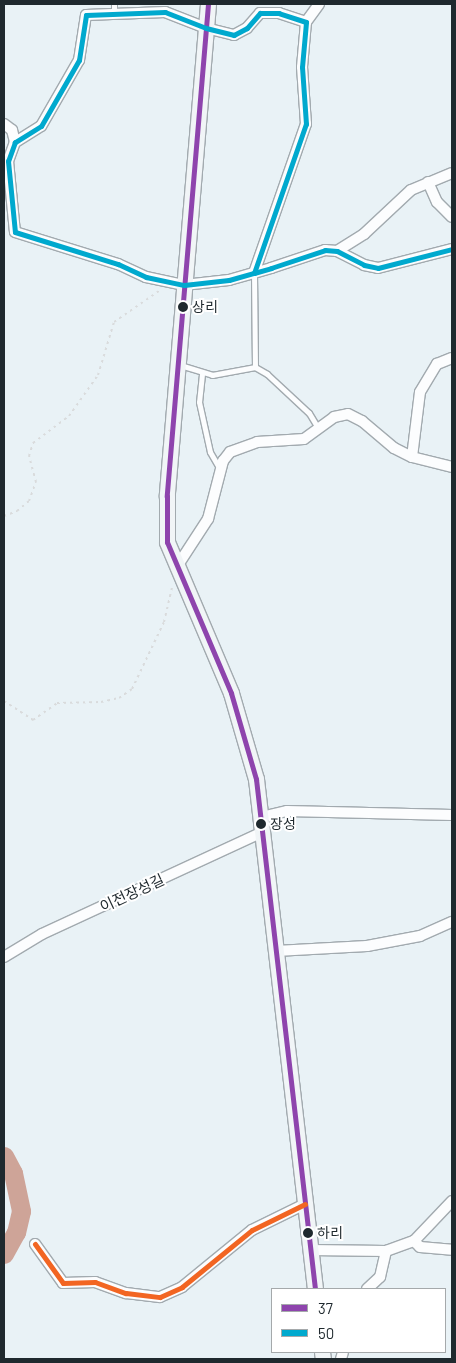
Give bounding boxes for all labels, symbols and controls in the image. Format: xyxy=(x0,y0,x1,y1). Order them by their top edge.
place label: 상리 xyxy=(192,299,218,315)
marker: 상리 xyxy=(178,302,188,312)
place label: 장성 xyxy=(270,816,296,832)
marker: 장성 xyxy=(256,819,266,829)
street label: 이전장성길 xyxy=(97,870,167,916)
place label: 하리 xyxy=(317,1225,343,1241)
marker: 하리 xyxy=(303,1228,313,1238)
legend xyxy=(271,1288,446,1353)
text: 37 xyxy=(318,1299,333,1317)
text: 50 xyxy=(318,1324,334,1342)

